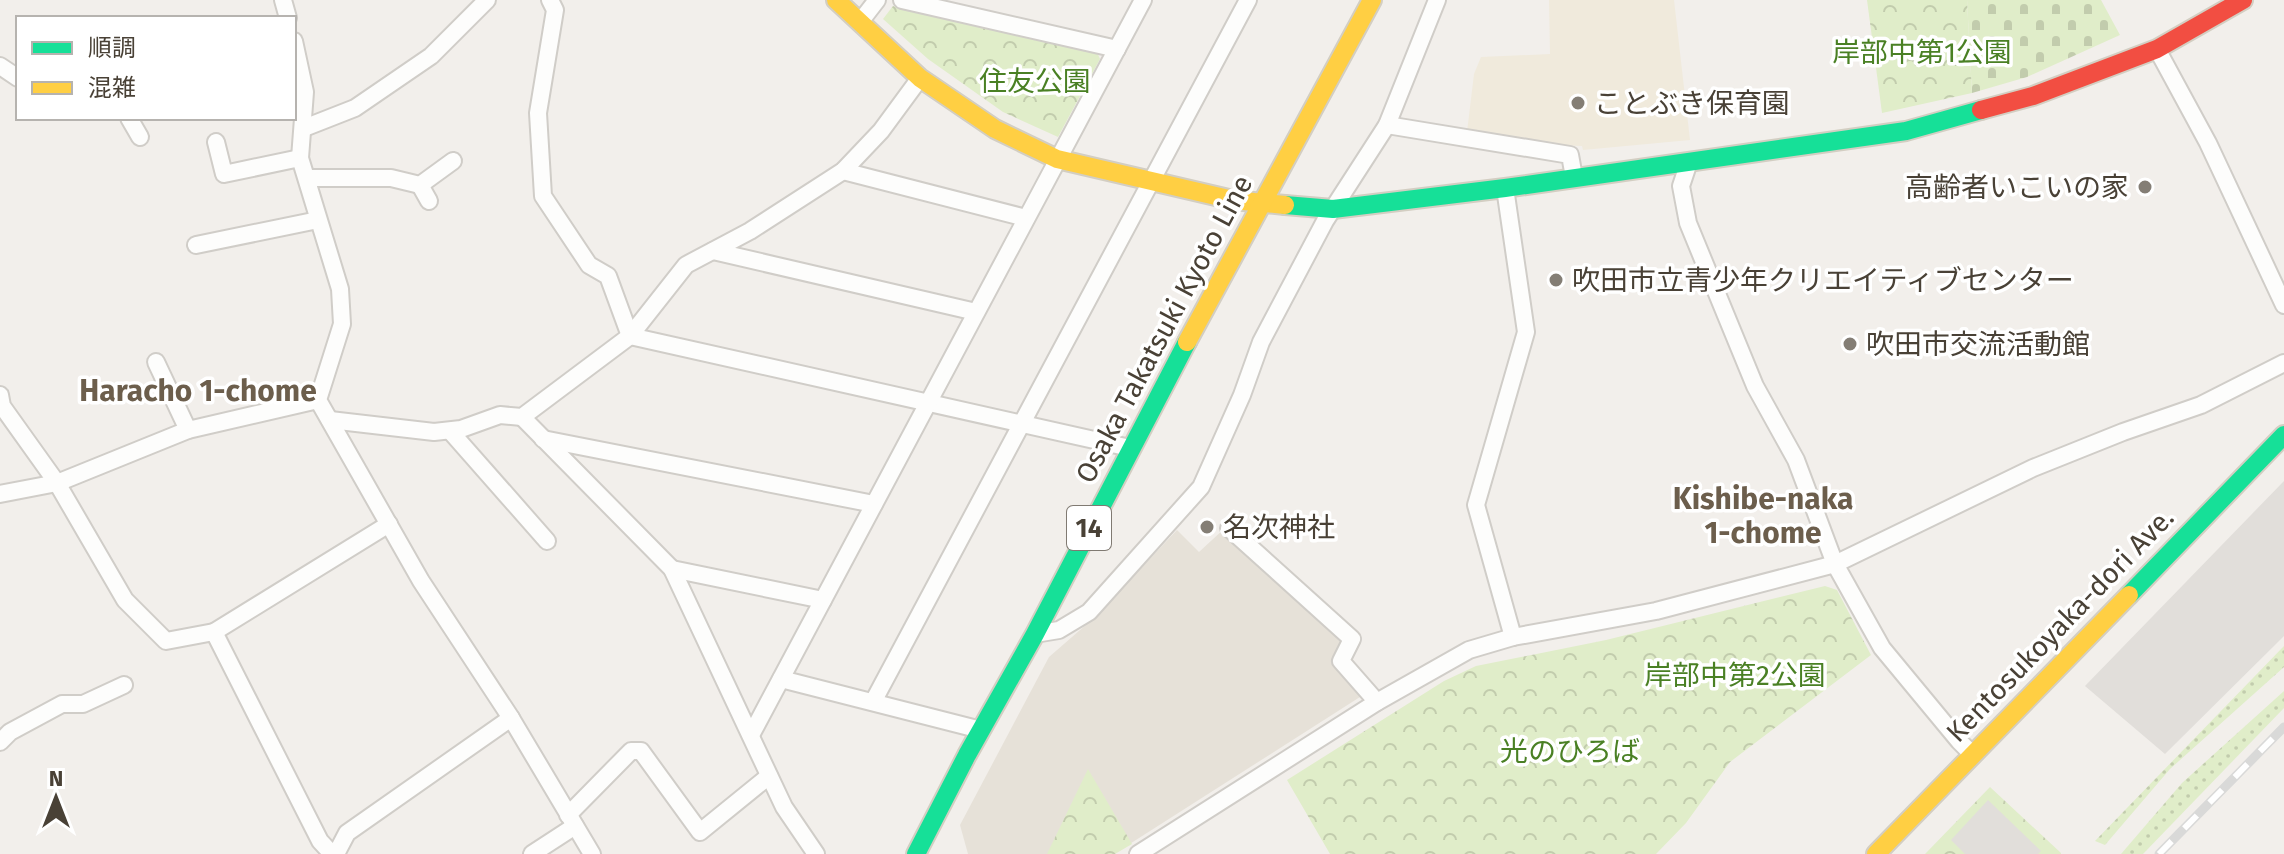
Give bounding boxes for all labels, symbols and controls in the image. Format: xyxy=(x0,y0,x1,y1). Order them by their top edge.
legend xyxy=(16,16,296,120)
text: 順調 xyxy=(88,34,136,62)
park label: 岸部中第1公園 xyxy=(1832,36,2012,69)
park label: 住友公園 xyxy=(979,65,1091,98)
text: 混雑 xyxy=(88,74,136,102)
place label: ことぶき保育園 xyxy=(1594,87,1790,120)
marker: ことぶき保育園 xyxy=(1569,94,1587,112)
street label: Osaka Takatsuki Kyoto Line xyxy=(1069,169,1259,489)
place label: 高齢者いこいの家 xyxy=(1905,171,2129,204)
marker: 高齢者いこいの家 xyxy=(2136,178,2154,196)
place label: 吹田市立青少年クリエイティブセンター xyxy=(1572,264,2074,297)
marker: 吹田市立青少年クリエイティブセンター xyxy=(1547,271,1565,289)
place label: 吹田市交流活動館 xyxy=(1866,328,2090,361)
marker: 吹田市交流活動館 xyxy=(1841,335,1859,353)
district label: Haracho 1-chome xyxy=(79,373,317,409)
district label: Kishibe-naka 1-chome xyxy=(1673,481,1853,551)
street label: Kentosukoyaka-dori Ave. xyxy=(1939,501,2181,749)
road number: 14 xyxy=(1067,506,1111,550)
place label: 名次神社 xyxy=(1223,511,1335,544)
marker: 名次神社 xyxy=(1198,518,1216,536)
park label: 岸部中第2公園 xyxy=(1644,659,1826,692)
park label: 光のひろば xyxy=(1500,735,1640,768)
north arrow xyxy=(16,758,96,838)
text: N xyxy=(49,765,63,792)

